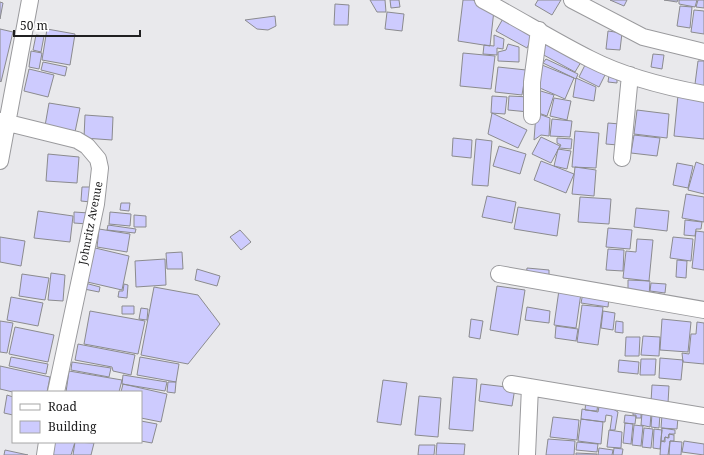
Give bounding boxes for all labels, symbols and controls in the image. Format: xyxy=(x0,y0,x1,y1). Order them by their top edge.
scale bar xyxy=(14,12,140,38)
text: 50 m xyxy=(20,17,48,34)
street label: Johnritz Avenue xyxy=(74,180,105,267)
legend xyxy=(12,391,142,443)
text: Road xyxy=(48,398,78,415)
text: Building xyxy=(48,418,97,435)

